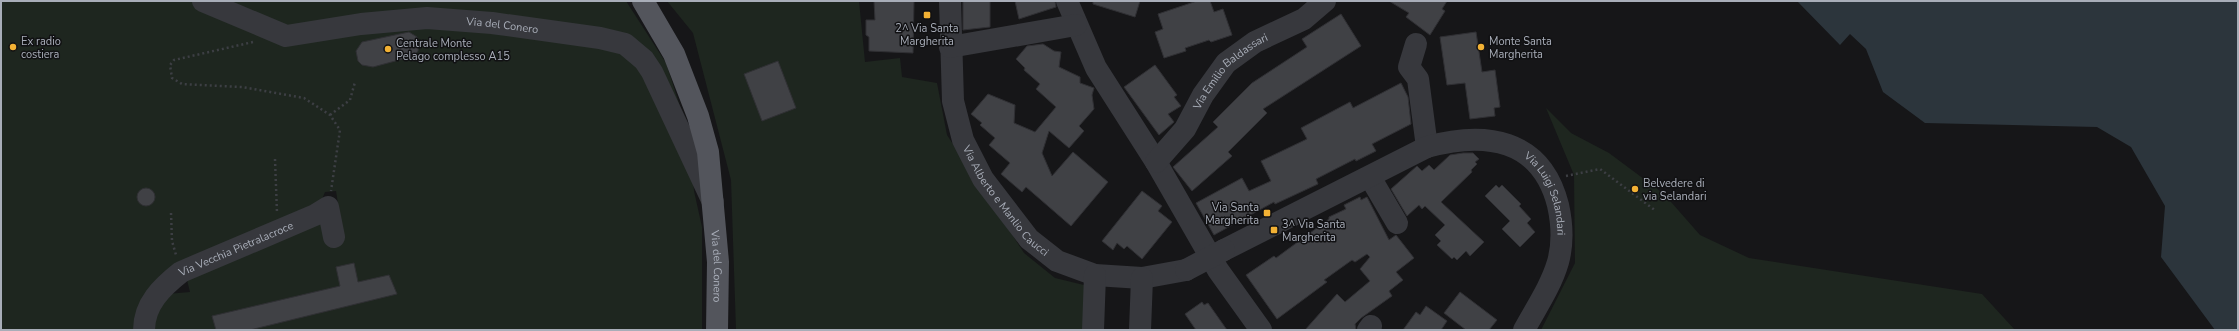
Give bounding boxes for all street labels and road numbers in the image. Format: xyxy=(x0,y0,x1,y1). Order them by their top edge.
street label: Via del Conero xyxy=(465,13,539,37)
street label: Via Emilio Baldassari xyxy=(1189,30,1270,113)
street label: Via Alberto e Manlio Caucci xyxy=(959,142,1052,259)
street label: Via Luigi Selandari xyxy=(1521,147,1569,235)
street label: Via Vecchia Pietralacroce xyxy=(175,218,296,280)
street label: Via del Conero xyxy=(708,229,726,303)

